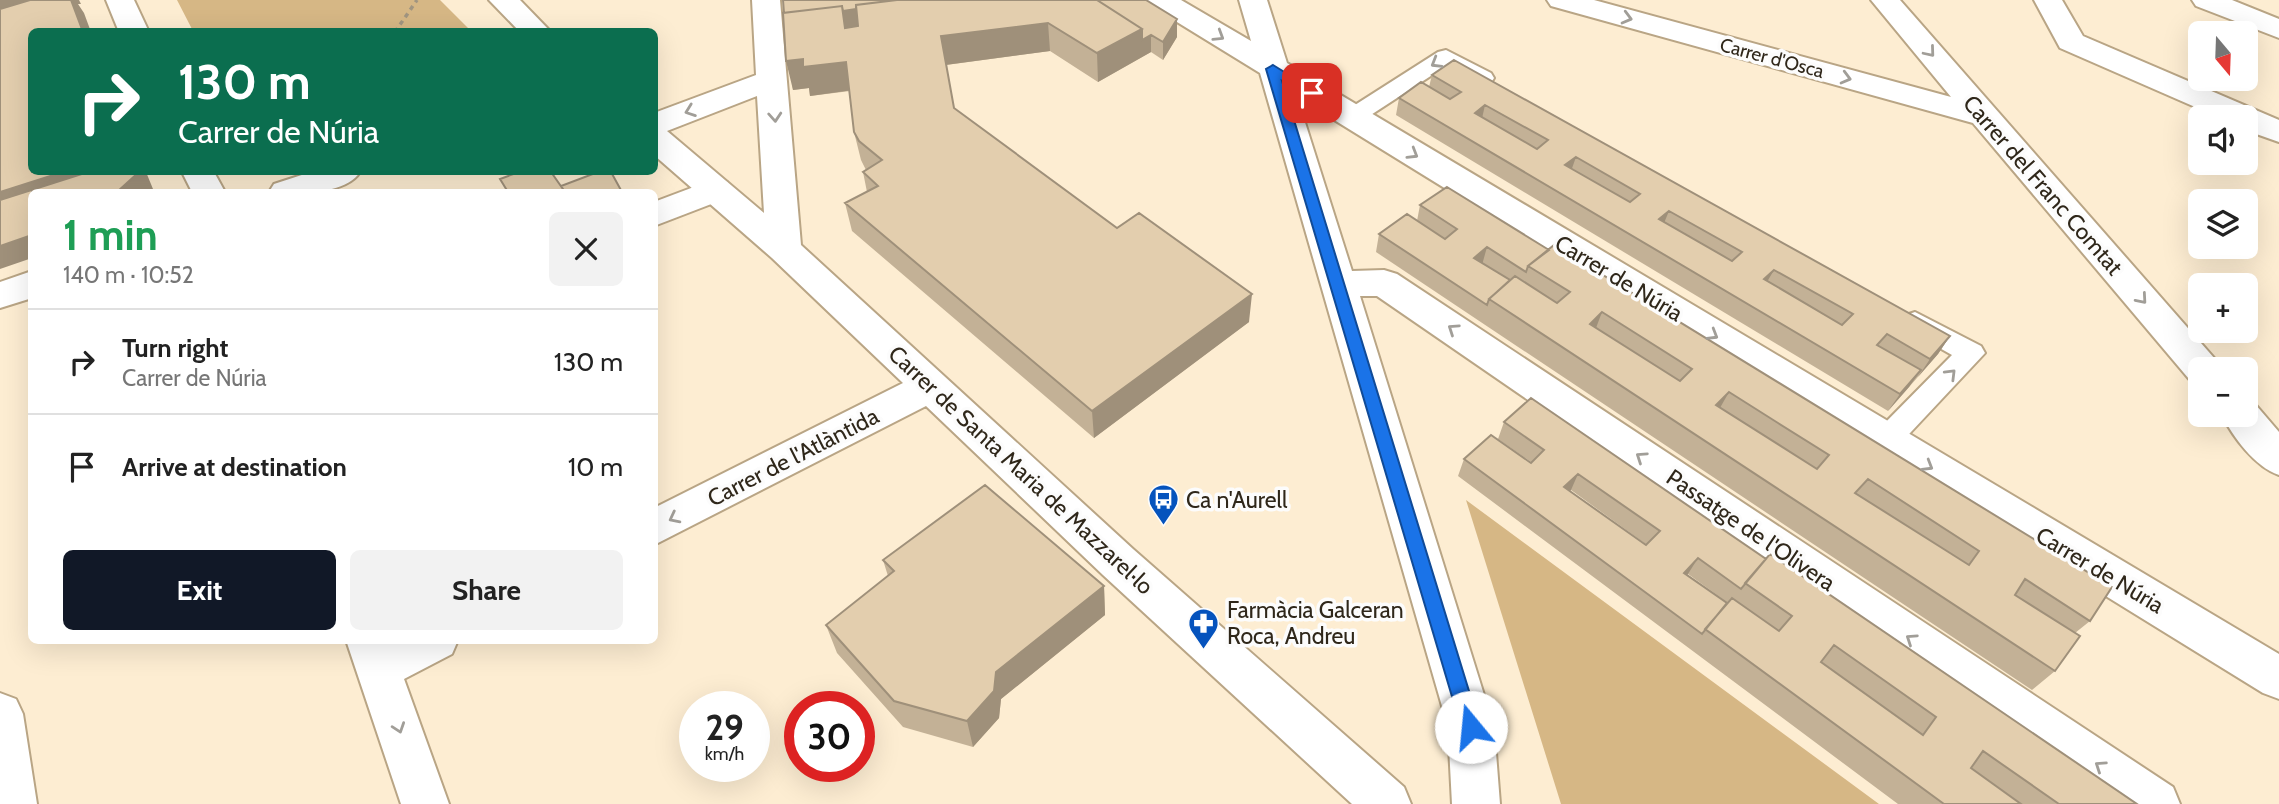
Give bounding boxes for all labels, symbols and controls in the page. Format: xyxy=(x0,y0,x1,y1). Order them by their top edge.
one-way arrow xyxy=(1621,10,1633,24)
north arrow xyxy=(2188,21,2258,91)
map controls xyxy=(2188,21,2258,427)
one-way arrow xyxy=(1211,27,1224,40)
street label: Carrer d'Osca xyxy=(1718,33,1826,83)
one-way arrow xyxy=(1921,44,1934,57)
text: 130 m xyxy=(178,52,311,111)
one-way arrow xyxy=(1431,55,1444,68)
icon: right xyxy=(63,56,154,147)
pin xyxy=(1282,63,1342,123)
one-way arrow xyxy=(1840,70,1852,84)
icon: arrive xyxy=(1293,74,1331,112)
street label: Carrer del Franc Comtat xyxy=(1957,89,2129,281)
one-way arrow xyxy=(685,102,697,116)
button: sound xyxy=(2188,105,2258,175)
text: Carrer de Núria xyxy=(178,112,379,151)
one-way arrow xyxy=(767,112,782,123)
one-way arrow xyxy=(1406,146,1419,159)
button: layers xyxy=(2188,189,2258,259)
text: 1 min xyxy=(63,209,158,261)
button: close xyxy=(549,212,623,286)
street label: Carrer de Núria xyxy=(1550,229,1688,327)
text: 140 m · 10:52 xyxy=(63,261,194,289)
button: + xyxy=(2188,273,2258,343)
one-way arrow xyxy=(2134,291,2146,304)
one-way arrow xyxy=(1448,325,1461,337)
one-way arrow xyxy=(1705,327,1718,340)
text: Turn right xyxy=(122,332,228,364)
street label: Carrer de Santa Maria de Mazzarel·lo xyxy=(883,340,1159,600)
icon: right xyxy=(63,343,101,381)
text: 130 m xyxy=(554,346,623,378)
button: − xyxy=(2188,357,2258,427)
text: Carrer de Núria xyxy=(122,364,267,392)
one-way arrow xyxy=(1943,370,1955,382)
street label: Carrer de l'Atlàntida xyxy=(703,402,883,512)
icon: arrive xyxy=(63,448,101,486)
text: Arrive at destination xyxy=(122,451,347,483)
text: 10 m xyxy=(568,451,623,483)
one-way arrow xyxy=(1636,452,1649,465)
one-way arrow xyxy=(1921,457,1934,470)
street label: Passatge de l'Olivera xyxy=(1661,463,1841,597)
bus stop icon: Ca n'Aurell xyxy=(1146,483,1180,527)
place label: Ca n'Aurell xyxy=(1186,486,1288,514)
one-way arrow xyxy=(669,510,681,524)
street label: Carrer de Núria xyxy=(2031,521,2169,619)
button: Exit xyxy=(63,550,336,630)
button: Share xyxy=(350,550,623,630)
place label: Farmàcia Galceran Roca, Andreu xyxy=(1227,596,1404,650)
pharmacy icon: Farmàcia Galceran Roca, Andreu xyxy=(1187,606,1221,650)
one-way arrow xyxy=(1906,634,1919,647)
position arrow xyxy=(1434,690,1508,764)
speed limit sign: 30 xyxy=(784,691,875,782)
text: 29 xyxy=(705,706,744,749)
one-way arrow xyxy=(391,722,405,734)
text: km/h xyxy=(705,743,744,765)
one-way arrow xyxy=(2095,762,2108,774)

